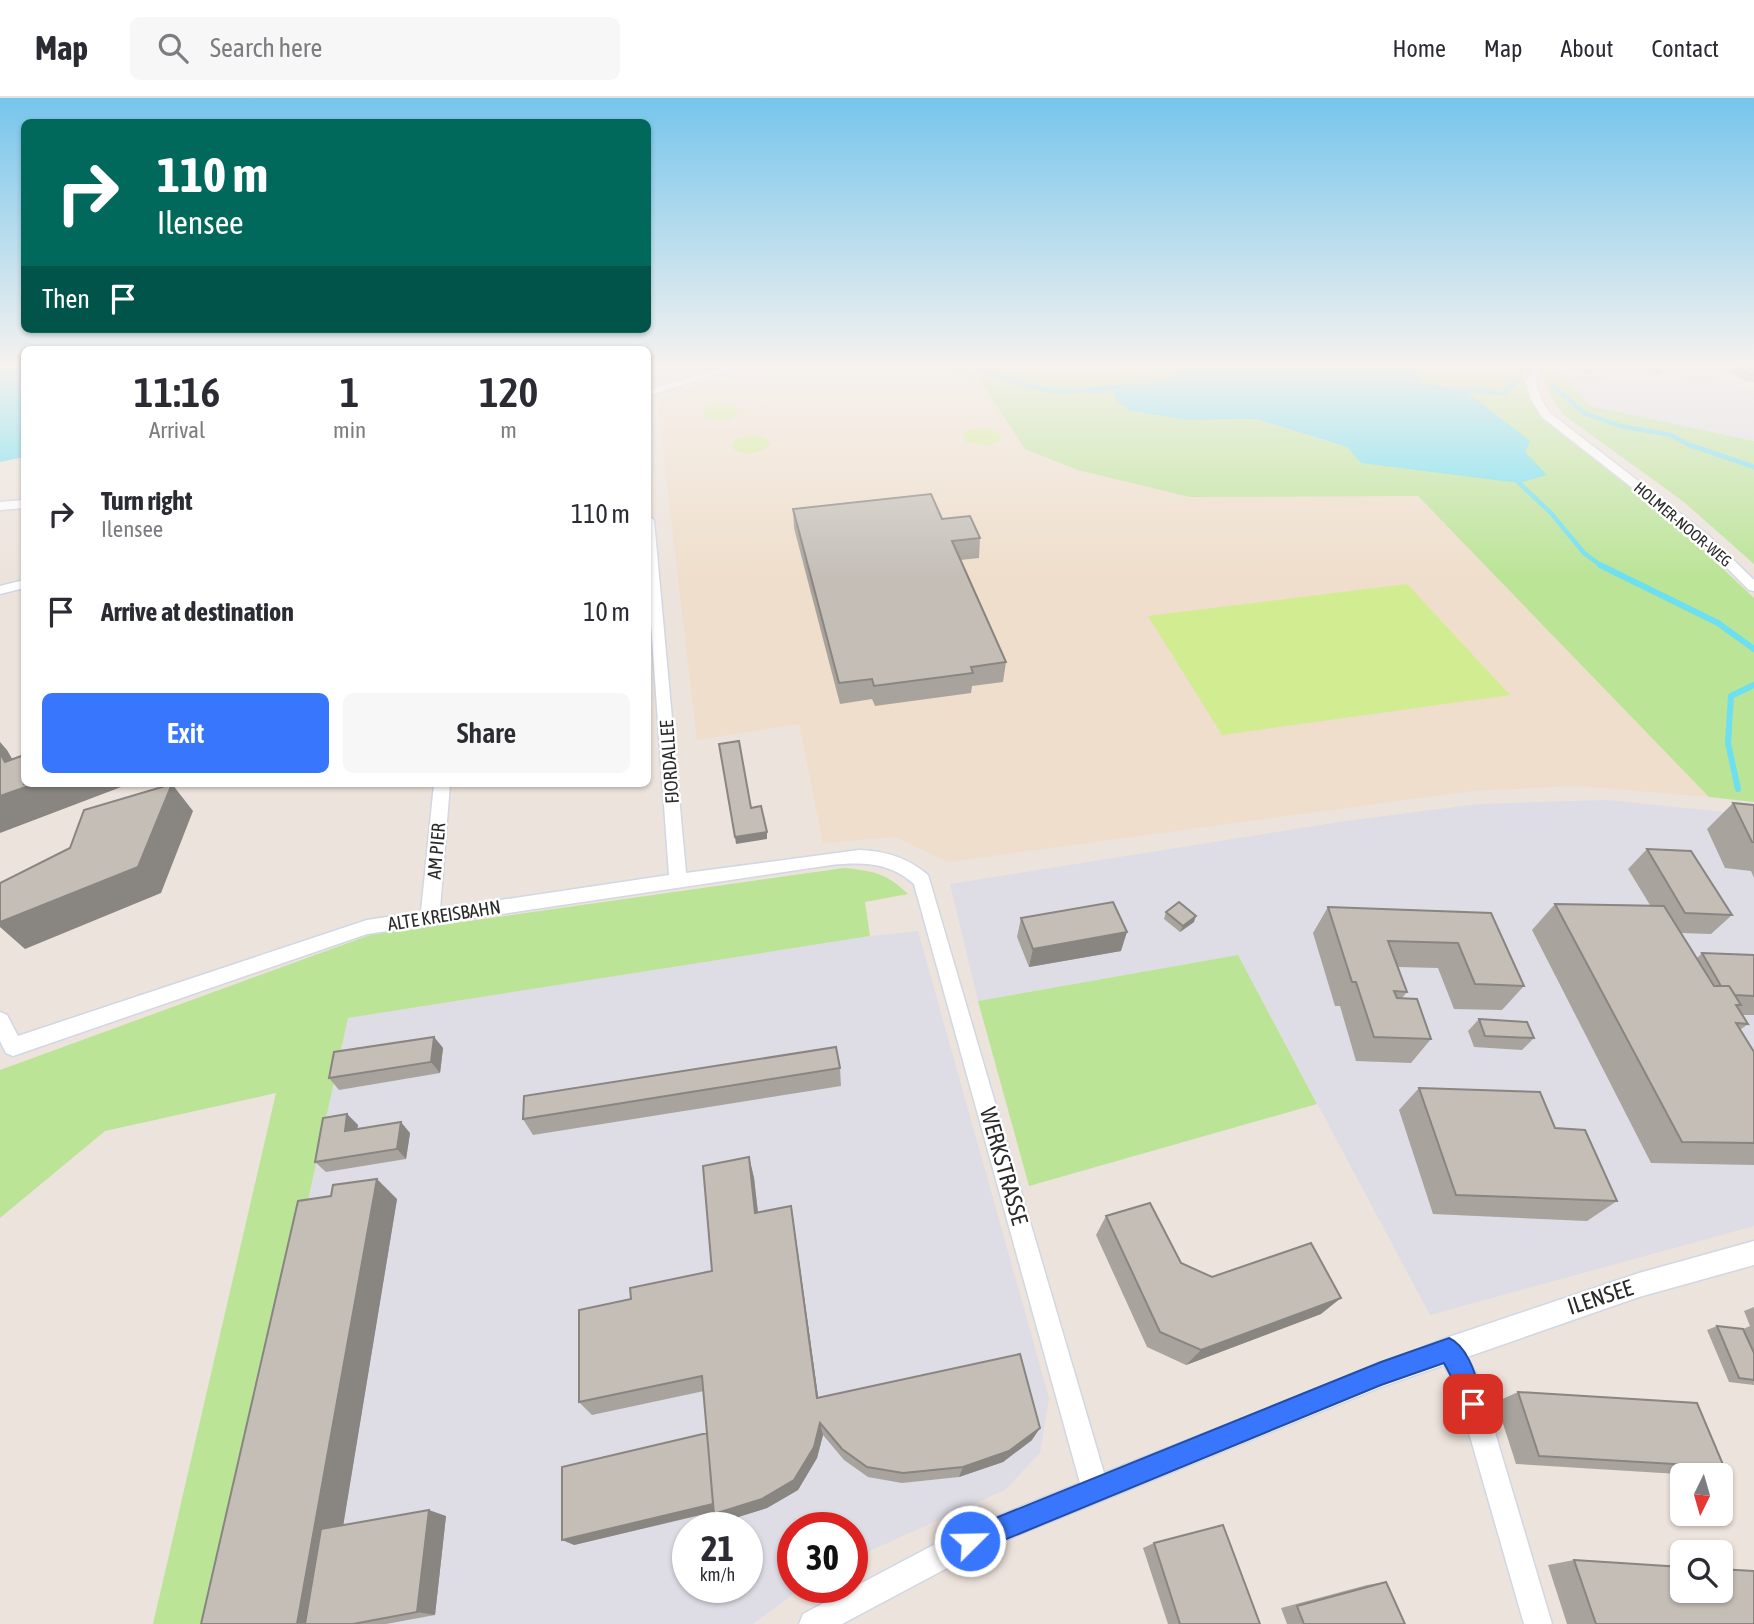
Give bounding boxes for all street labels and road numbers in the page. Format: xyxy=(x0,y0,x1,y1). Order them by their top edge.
street label: HOLMER-NOOR-WEG xyxy=(1631,478,1735,570)
street label: FJORDALLEE xyxy=(655,719,683,805)
street label: AM PIER xyxy=(423,821,449,880)
street label: ALTE KREISBAHN xyxy=(386,895,502,935)
street label: WERKSTRASSE xyxy=(975,1104,1033,1228)
street label: ILENSEE xyxy=(1564,1274,1636,1320)

